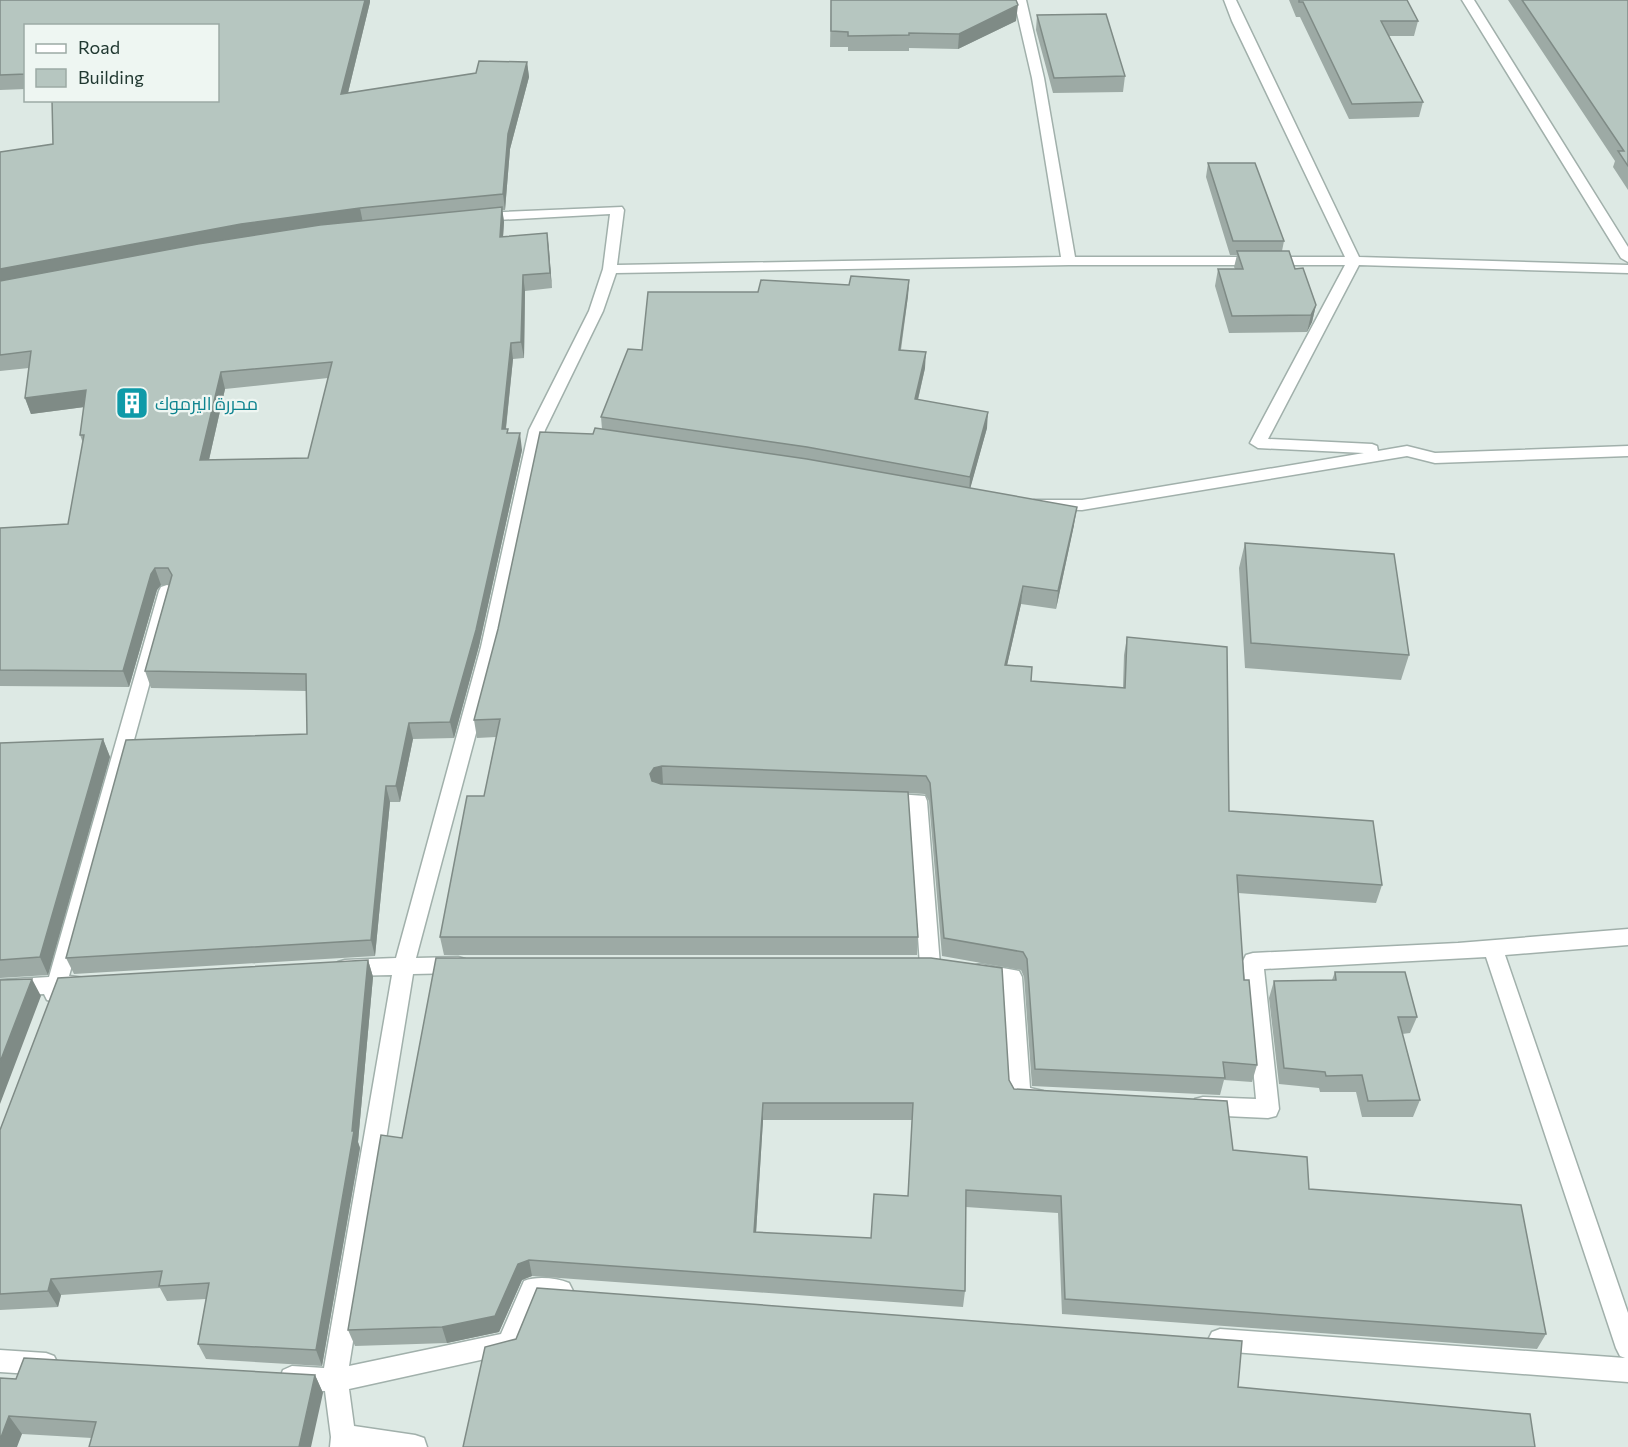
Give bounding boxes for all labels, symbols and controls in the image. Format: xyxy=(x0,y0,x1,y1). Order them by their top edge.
legend xyxy=(24,24,219,102)
text: Road xyxy=(78,36,120,58)
text: Building xyxy=(78,66,144,88)
building icon: محررة اليرموك xyxy=(114,385,150,421)
place label: محررة اليرموك xyxy=(155,392,258,415)

